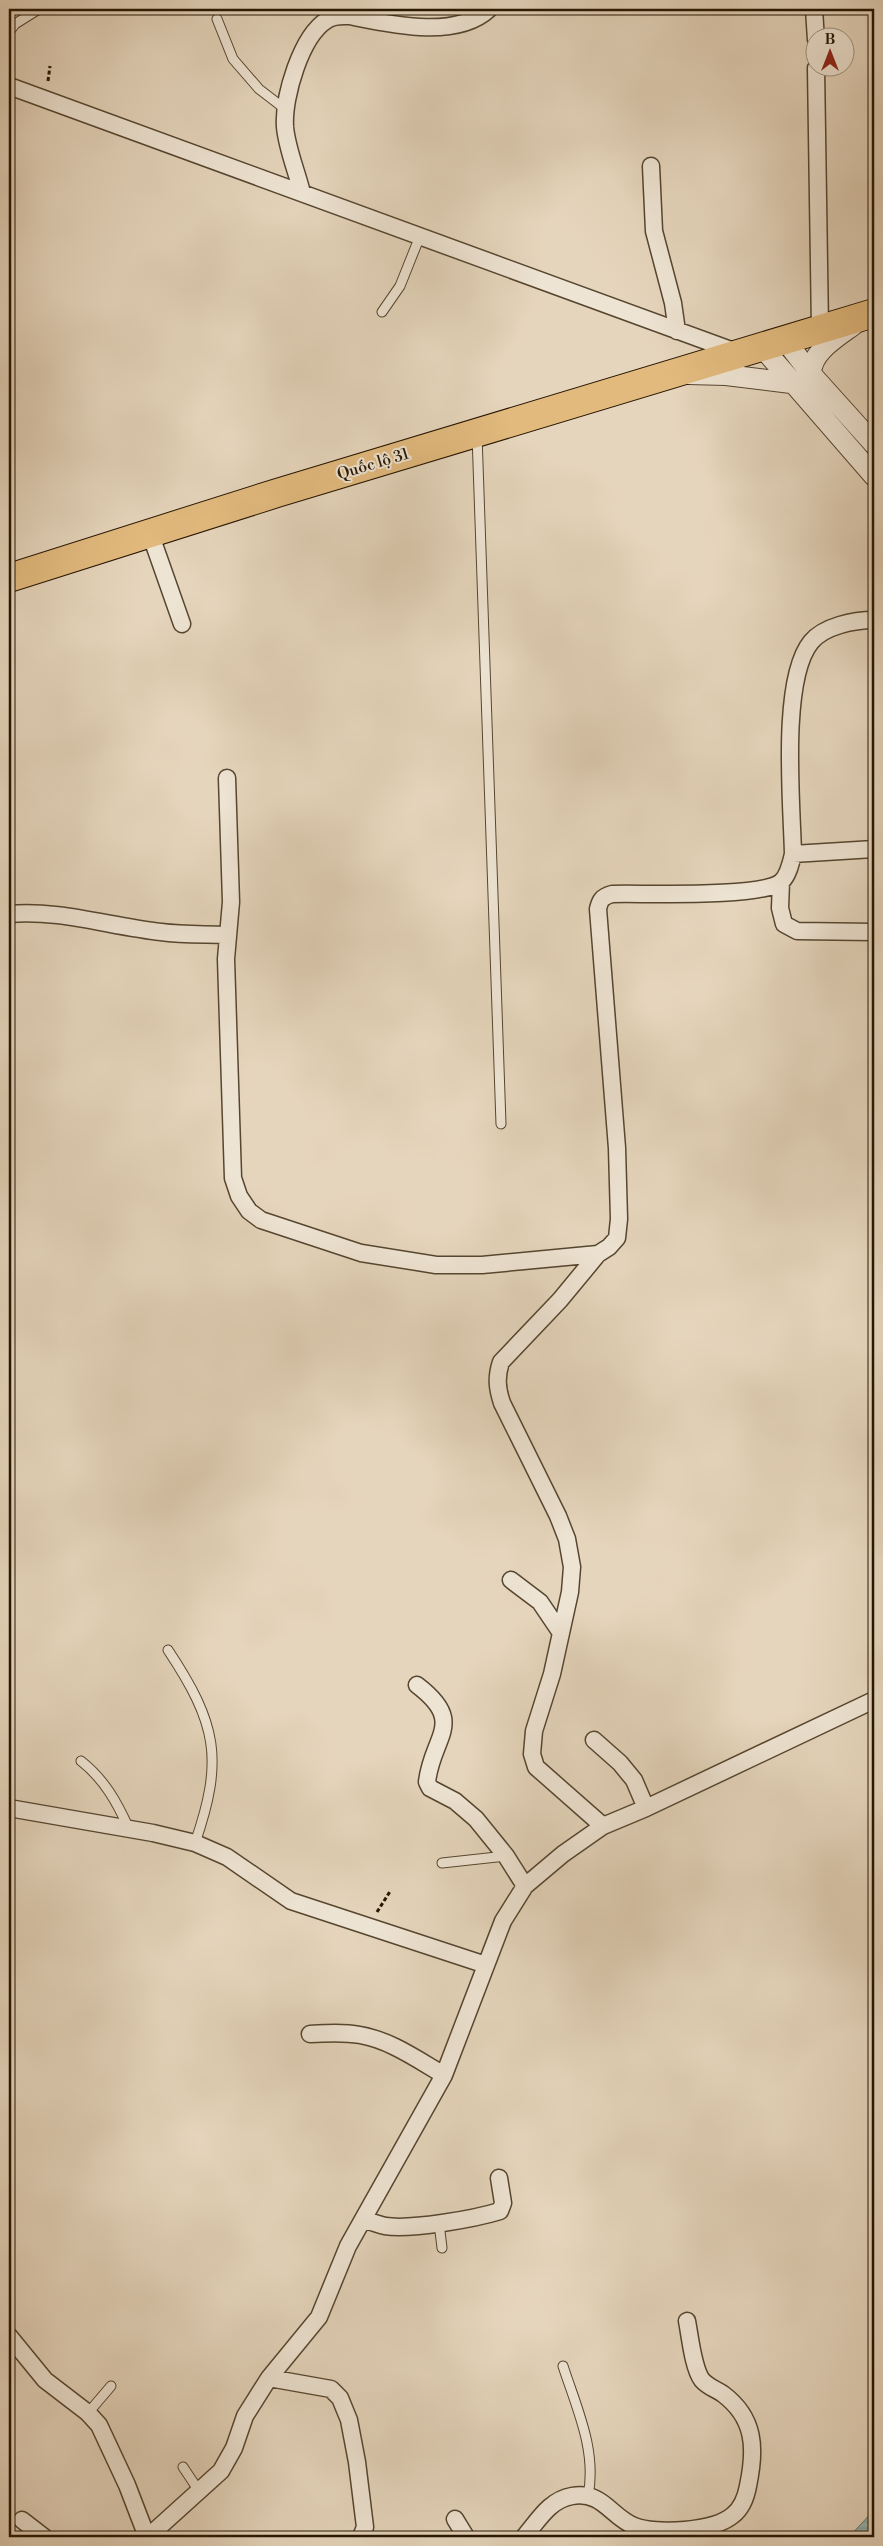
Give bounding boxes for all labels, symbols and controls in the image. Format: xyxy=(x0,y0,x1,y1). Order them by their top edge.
north arrow xyxy=(806,28,856,78)
text: B xyxy=(825,31,835,49)
street label: Quốc lộ 31 xyxy=(335,444,412,484)

